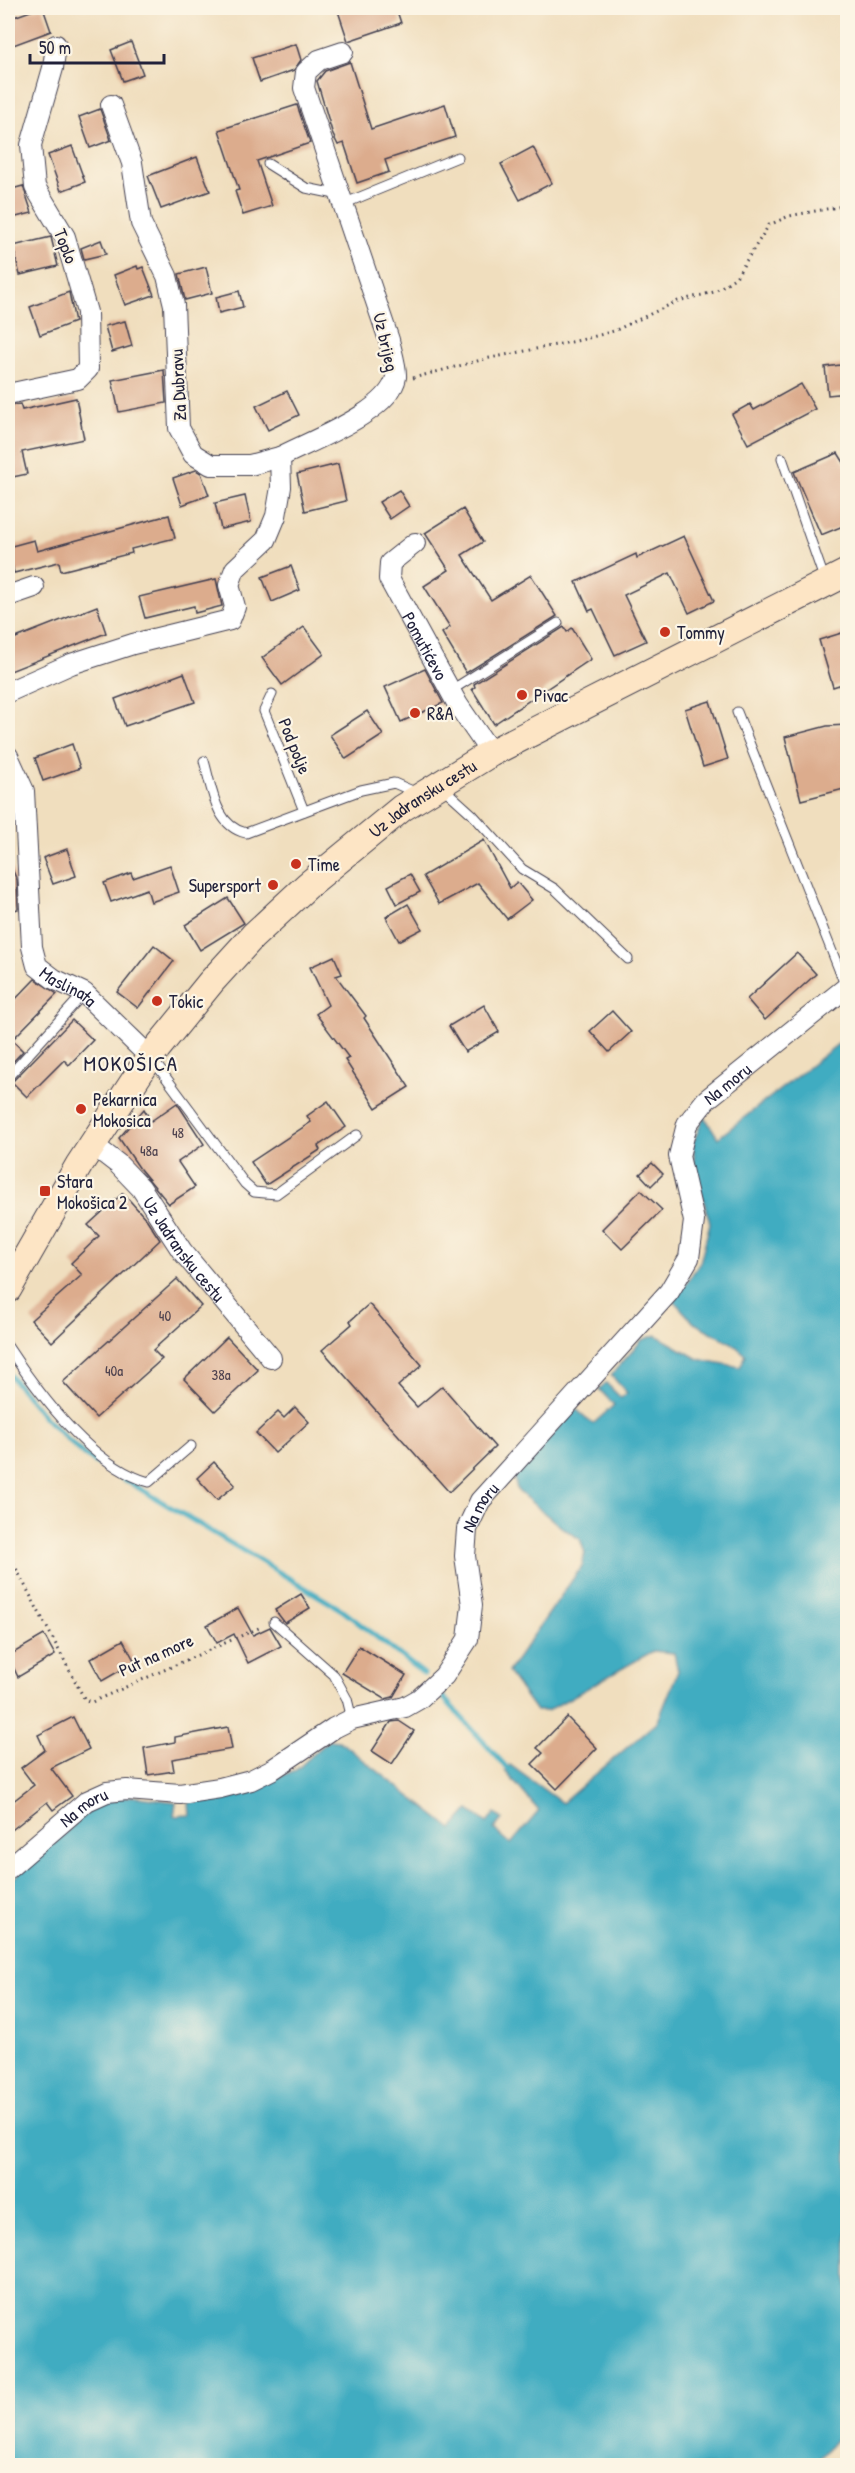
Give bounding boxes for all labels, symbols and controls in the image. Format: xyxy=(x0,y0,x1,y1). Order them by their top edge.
scale bar xyxy=(30,27,164,65)
text: 50 m xyxy=(39,35,71,60)
street label: Toplo xyxy=(48,225,84,267)
street label: Uz brijeg xyxy=(367,310,405,374)
street label: Za Dubravu xyxy=(164,348,192,422)
street label: Pomutićevo xyxy=(397,607,454,684)
place label: Tommy xyxy=(677,620,725,645)
marker: Tommy xyxy=(658,625,672,639)
place label: Pivac xyxy=(534,683,568,708)
marker: Pivac xyxy=(515,688,529,702)
place label: R&A xyxy=(427,701,454,726)
marker: R&A xyxy=(408,706,422,720)
street label: Pod polje xyxy=(273,714,317,778)
street label: Uz Jadransku cestu xyxy=(363,753,481,843)
place label: Time xyxy=(308,852,340,877)
marker: Time xyxy=(289,857,303,871)
place label: Supersport xyxy=(189,873,262,898)
marker: Supersport xyxy=(266,878,280,892)
street label: Maslinata xyxy=(35,960,103,1012)
place label: Tokic xyxy=(169,989,203,1014)
marker: Tokic xyxy=(150,994,164,1008)
district label: MOKOŠICA xyxy=(83,1049,179,1078)
street label: Na moru xyxy=(698,1056,756,1110)
place label: Pekarnica Mokosica xyxy=(93,1087,157,1133)
marker: Pekarnica Mokosica xyxy=(74,1102,88,1116)
house number: 48 xyxy=(172,1122,184,1143)
house number: 48a xyxy=(140,1140,158,1161)
place label: Stara Mokošica 2 xyxy=(57,1169,128,1215)
marker: Stara Mokošica 2 xyxy=(38,1184,52,1198)
street label: Uz Jadransku cestu xyxy=(137,1192,231,1307)
house number: 40 xyxy=(159,1305,171,1326)
house number: 40a xyxy=(105,1360,123,1381)
house number: 38a xyxy=(211,1364,231,1385)
street label: Na moru xyxy=(455,1476,504,1536)
street label: Put na more xyxy=(115,1627,197,1683)
street label: Na moru xyxy=(53,1781,111,1832)

